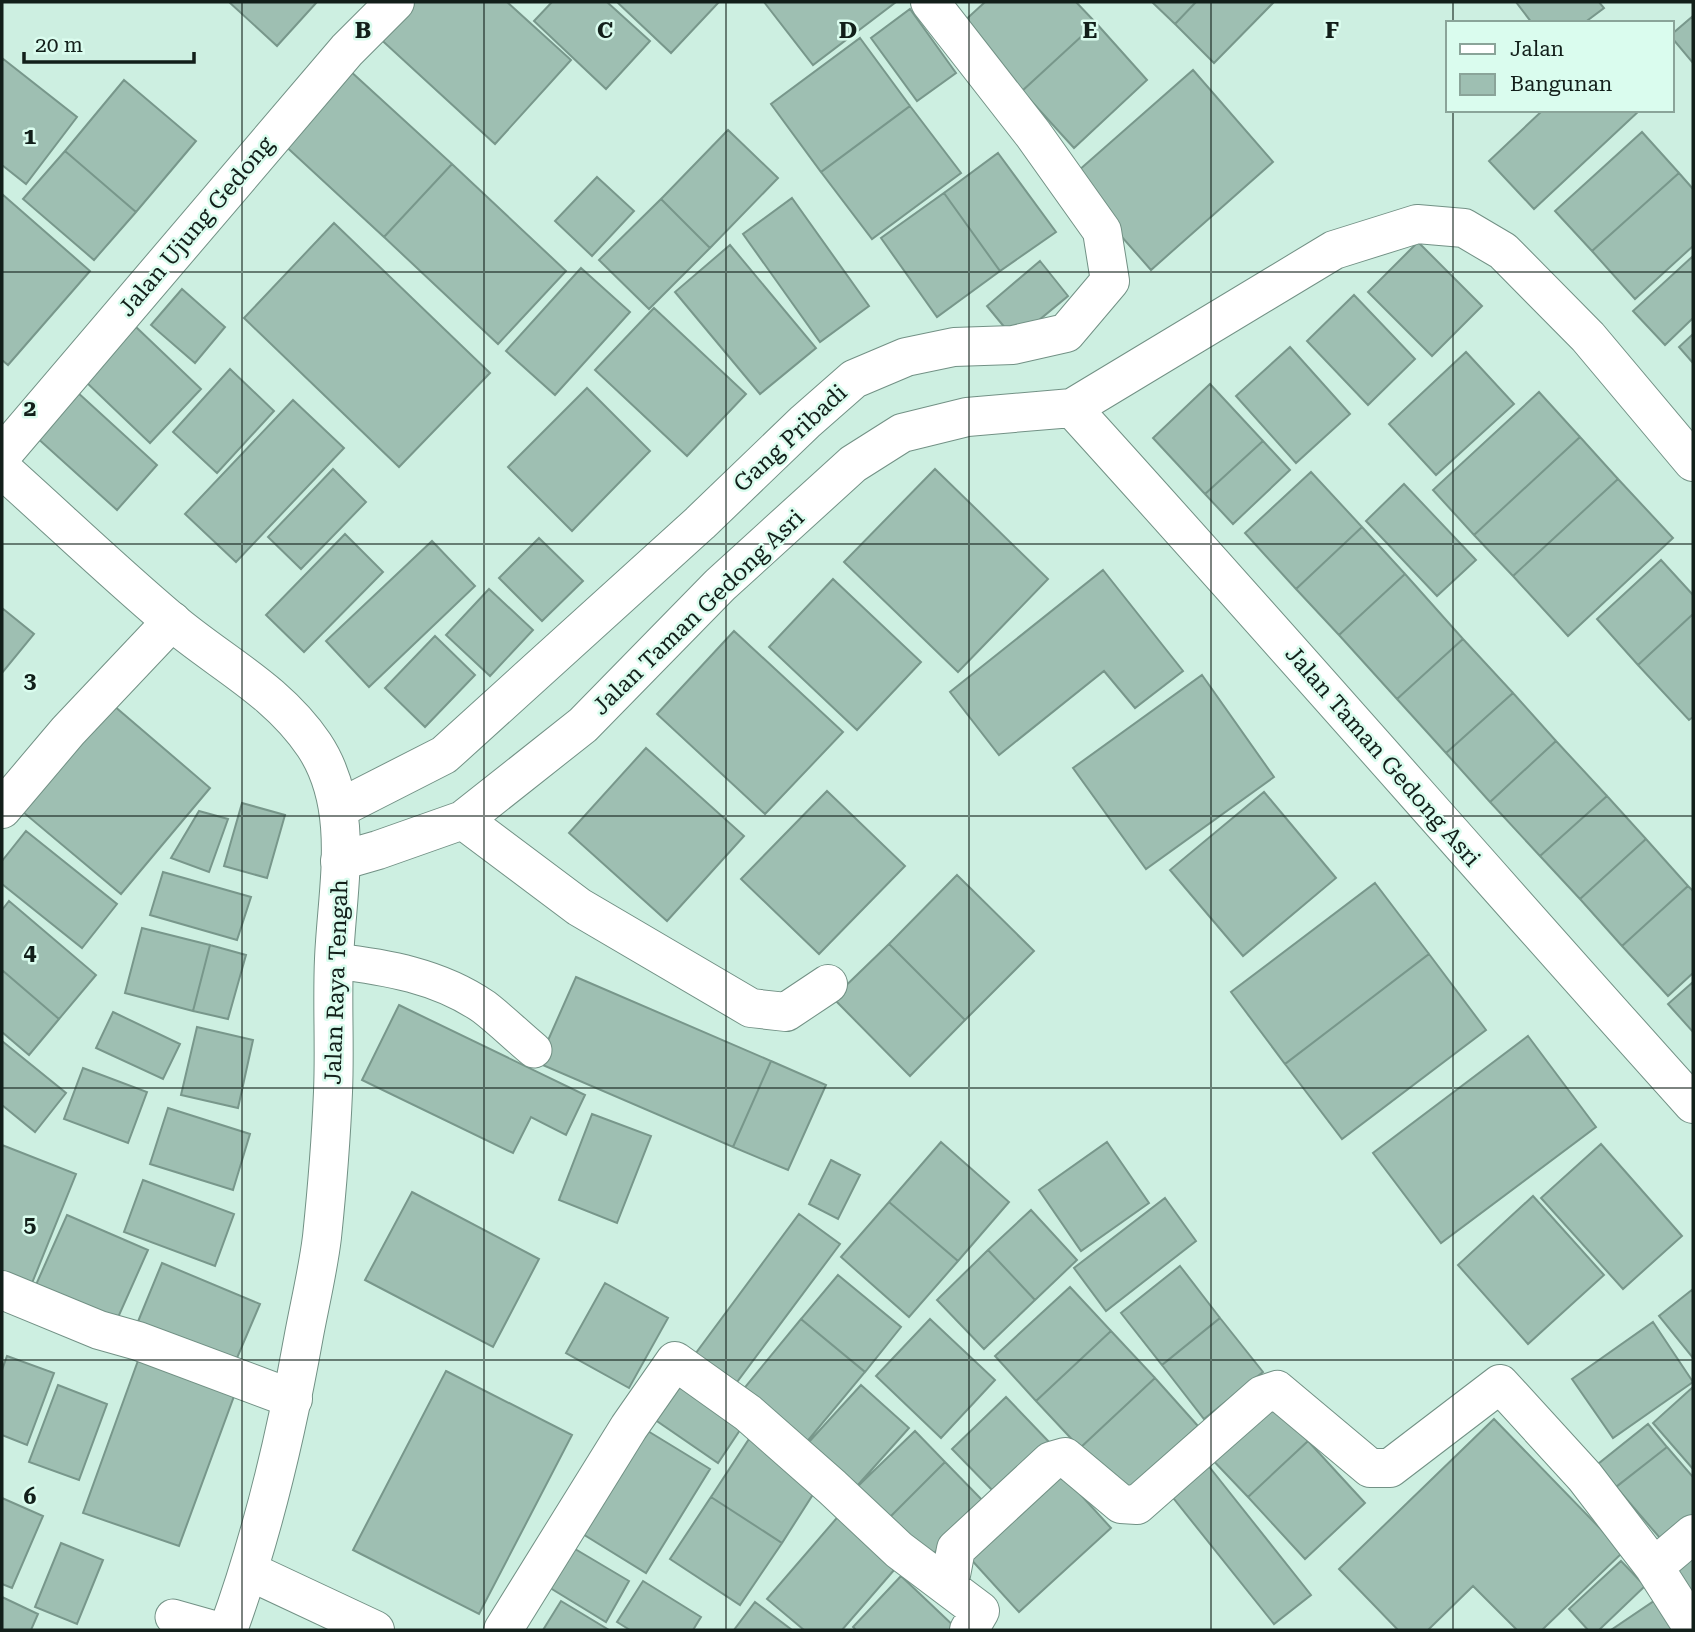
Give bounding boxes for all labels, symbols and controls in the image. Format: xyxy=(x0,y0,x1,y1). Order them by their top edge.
text: B xyxy=(355,17,371,44)
text: C xyxy=(597,17,613,44)
text: D xyxy=(839,17,857,44)
text: E xyxy=(1083,17,1097,44)
text: F xyxy=(1325,17,1339,44)
scale bar xyxy=(24,21,194,65)
legend xyxy=(1446,21,1674,112)
text: 20 m xyxy=(35,33,83,57)
text: Jalan xyxy=(1510,37,1565,61)
text: Bangunan xyxy=(1510,72,1613,96)
text: 1 xyxy=(24,123,37,150)
street label: Jalan Ujung Gedong xyxy=(113,131,280,322)
street label: Gang Pribadi xyxy=(728,379,853,498)
text: 2 xyxy=(24,395,36,422)
street label: Jalan Taman Gedong Asri xyxy=(587,504,810,720)
street label: Jalan Taman Gedong Asri xyxy=(1280,641,1486,872)
text: 3 xyxy=(24,667,37,694)
street label: Jalan Raya Tengah xyxy=(319,879,354,1085)
text: 4 xyxy=(24,939,37,966)
text: 5 xyxy=(24,1211,37,1238)
text: 6 xyxy=(24,1483,37,1510)

